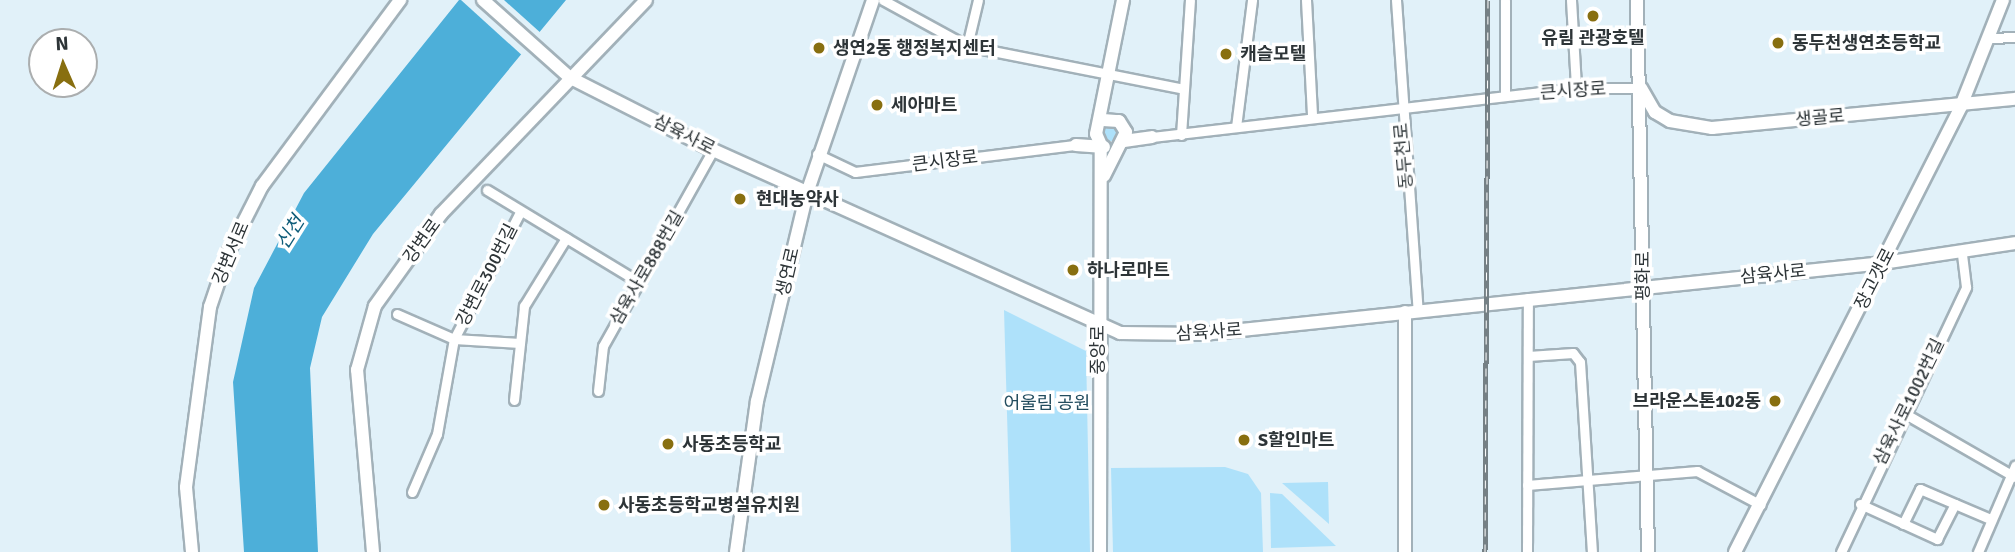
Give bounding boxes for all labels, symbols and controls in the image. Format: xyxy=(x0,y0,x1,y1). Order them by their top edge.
marker: 유림 관광호텔 xyxy=(1585,8,1601,24)
place label: 유림 관광호텔 xyxy=(1541,27,1645,49)
north arrow xyxy=(28,28,98,98)
text: N xyxy=(55,32,69,56)
place label: 동두천생연초등학교 xyxy=(1792,32,1941,54)
marker: 동두천생연초등학교 xyxy=(1770,35,1786,51)
place label: 생연2동 행정복지센터 xyxy=(833,37,996,59)
marker: 생연2동 행정복지센터 xyxy=(811,40,827,56)
place label: 캐슬모텔 xyxy=(1240,43,1306,65)
marker: 캐슬모텔 xyxy=(1218,46,1234,62)
street label: 큰시장로 xyxy=(1539,78,1607,104)
place label: 세아마트 xyxy=(891,94,957,116)
marker: 세아마트 xyxy=(869,97,885,113)
street label: 생골로 xyxy=(1794,105,1846,131)
street label: 삼육사로 xyxy=(650,110,718,160)
street label: 동두천로 xyxy=(1390,122,1418,190)
street label: 큰시장로 xyxy=(911,146,979,176)
place label: 현대농약사 xyxy=(756,188,839,210)
marker: 현대농약사 xyxy=(730,189,750,209)
street label: 삼육사로888번길 xyxy=(606,207,688,329)
water label: 신천 xyxy=(272,212,310,254)
street label: 강변로 xyxy=(399,215,445,267)
street label: 강변서로 xyxy=(208,218,254,288)
street label: 강변로300번길 xyxy=(452,220,522,330)
street label: 생연로 xyxy=(772,245,804,299)
street label: 장고갯로 xyxy=(1850,245,1900,313)
street label: 평화로 xyxy=(1632,251,1654,301)
place label: 하나로마트 xyxy=(1087,259,1170,281)
street label: 삼육사로 xyxy=(1739,260,1807,288)
marker: 하나로마트 xyxy=(1065,262,1081,278)
street label: 삼육사로 xyxy=(1175,319,1243,345)
street label: 중앙로 xyxy=(1087,325,1109,375)
street label: 삼육사로1002번길 xyxy=(1869,335,1949,469)
place label: 브라운스톤102동 xyxy=(1632,390,1761,412)
park label: 어울림 공원 xyxy=(1004,392,1090,414)
marker: 브라운스톤102동 xyxy=(1767,393,1783,409)
place label: S할인마트 xyxy=(1258,429,1334,451)
marker: S할인마트 xyxy=(1236,432,1252,448)
place label: 사동초등학교 xyxy=(682,433,781,455)
marker: 사동초등학교 xyxy=(660,436,676,452)
place label: 사동초등학교병설유치원 xyxy=(618,494,800,516)
marker: 사동초등학교병설유치원 xyxy=(596,497,612,513)

